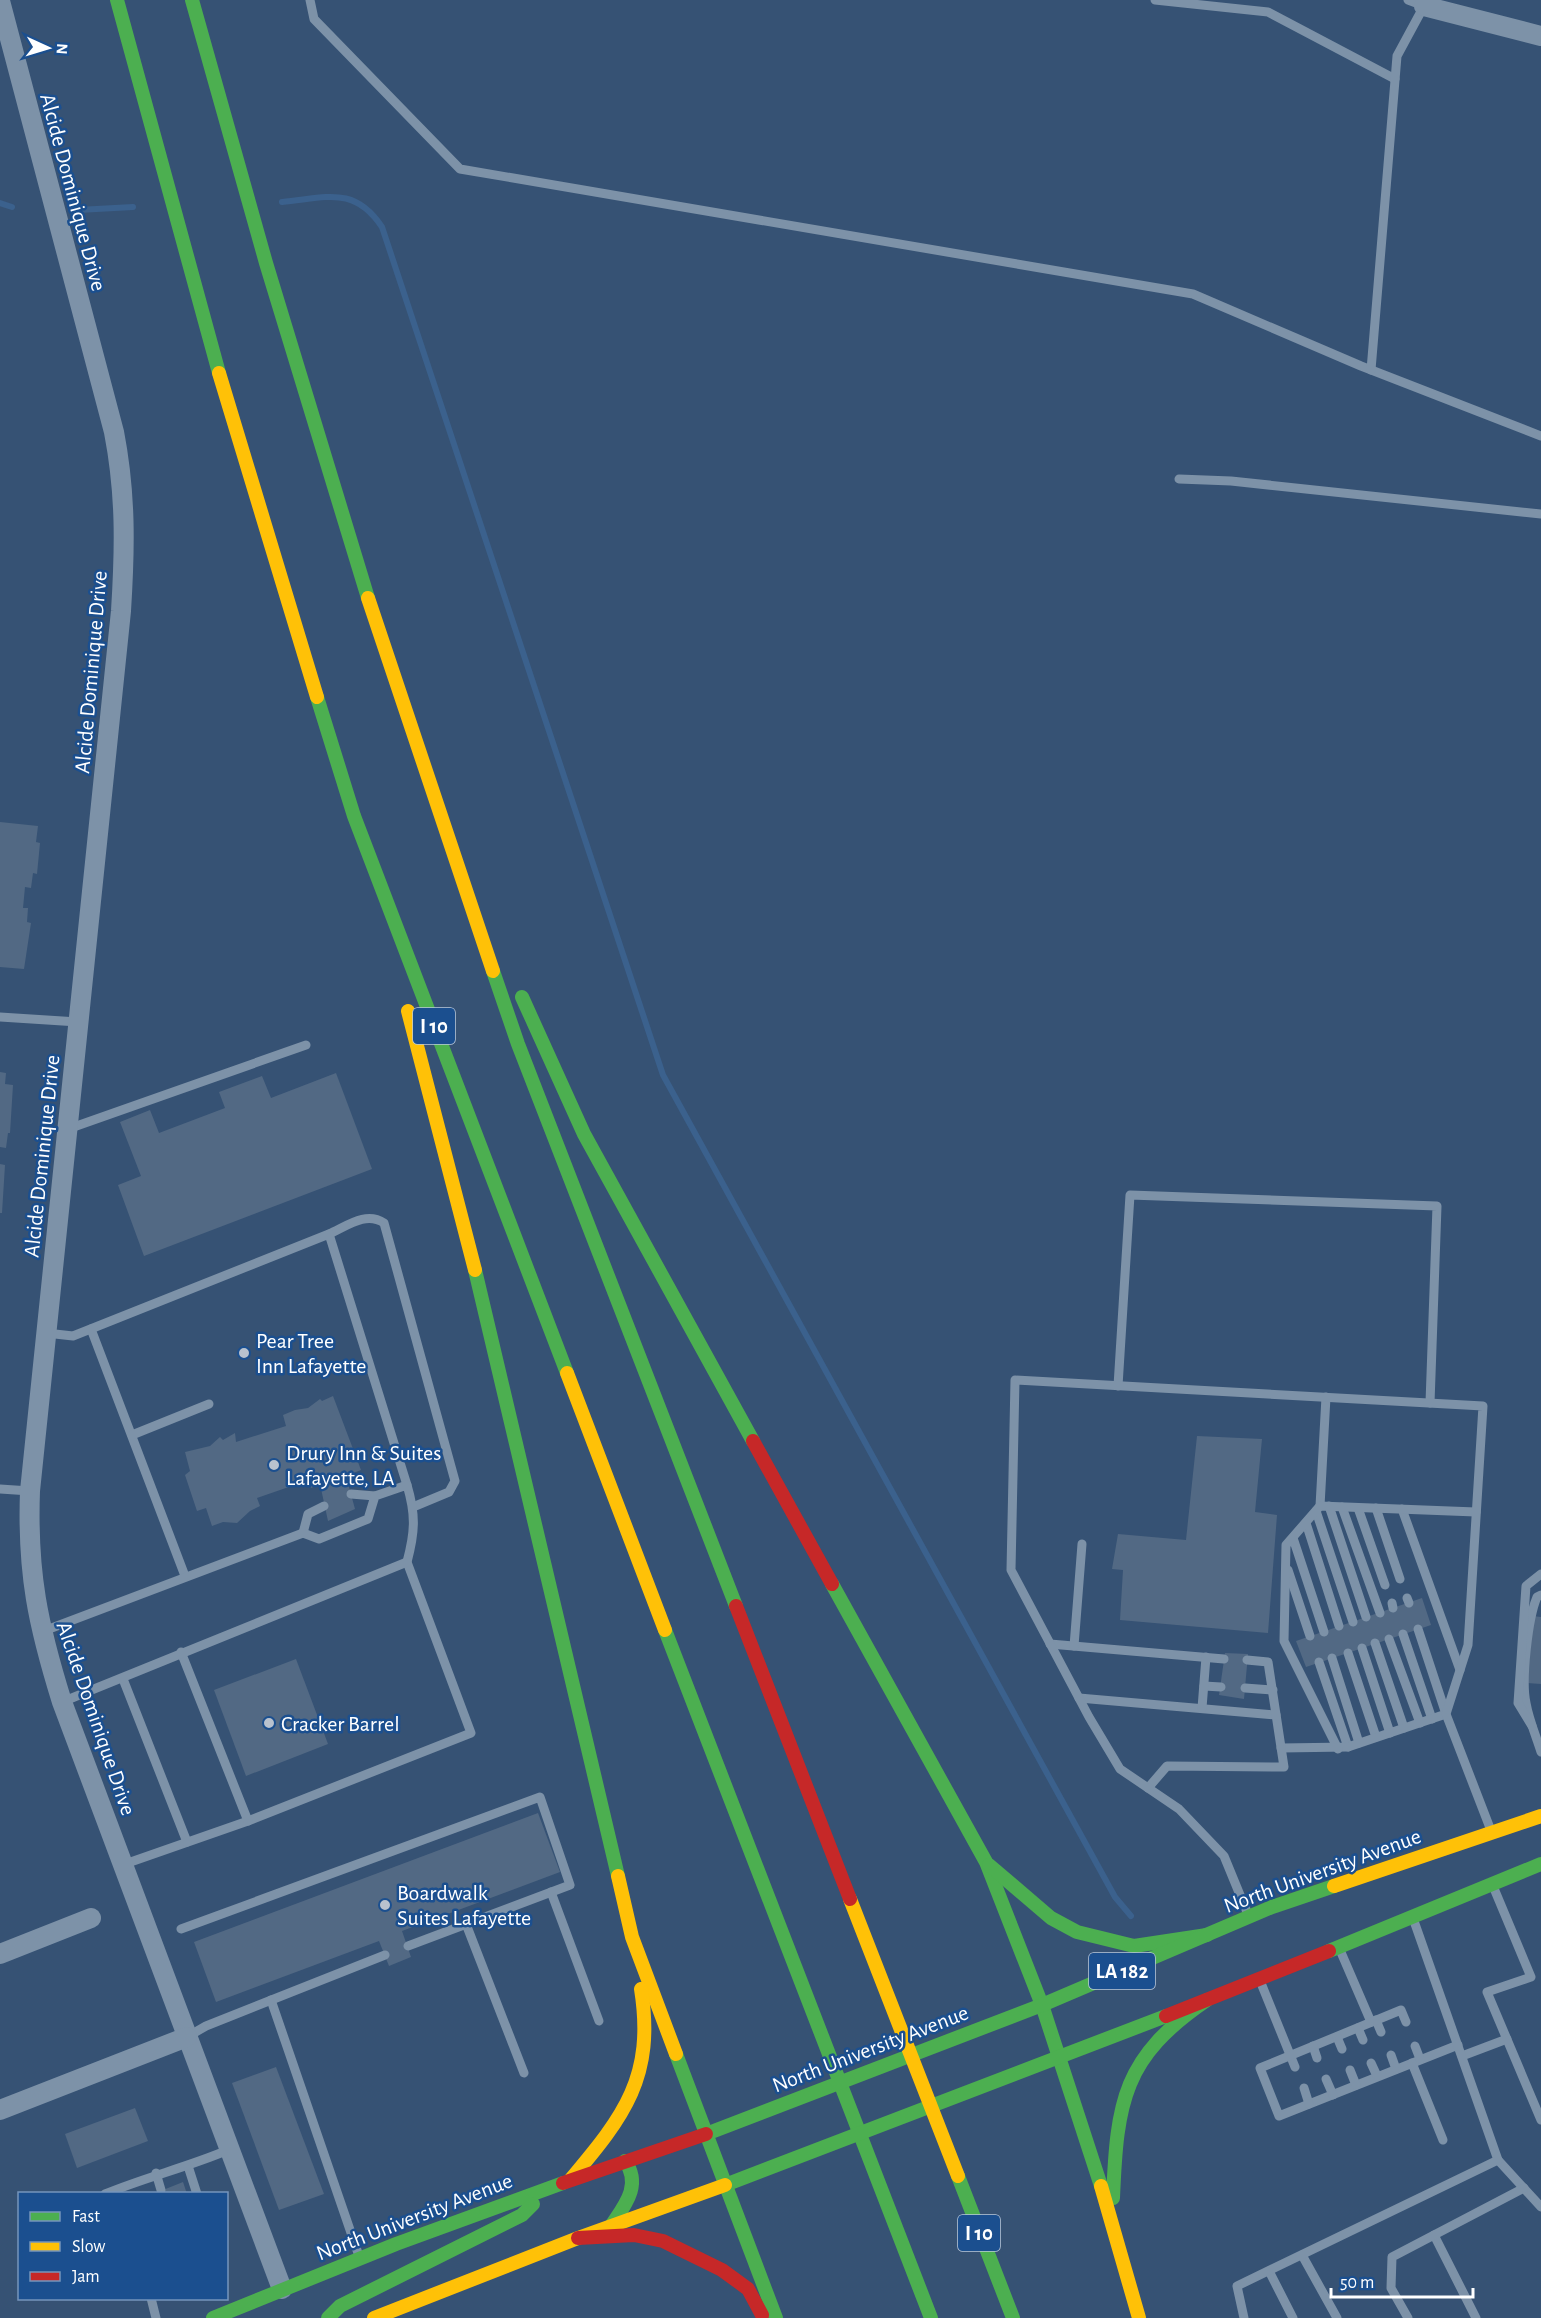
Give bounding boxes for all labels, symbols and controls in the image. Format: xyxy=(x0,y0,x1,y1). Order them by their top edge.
north arrow xyxy=(18,18,78,78)
text: N xyxy=(54,43,70,55)
street label: Alcide Dominique Drive xyxy=(36,91,110,293)
street label: Alcide Dominique Drive xyxy=(71,570,111,774)
road number: I 10 xyxy=(413,1008,455,1044)
street label: Alcide Dominique Drive xyxy=(20,1054,64,1258)
place label: Pear Tree Inn Lafayette xyxy=(256,1330,366,1377)
marker: Pear Tree Inn Lafayette xyxy=(237,1346,251,1360)
place label: Drury Inn & Suites Lafayette, LA xyxy=(286,1442,441,1489)
marker: Drury Inn & Suites Lafayette, LA xyxy=(267,1458,281,1472)
street label: Alcide Dominique Drive xyxy=(53,1619,140,1818)
place label: Cracker Barrel xyxy=(281,1713,400,1735)
marker: Cracker Barrel xyxy=(262,1716,276,1730)
street label: North University Avenue xyxy=(1221,1825,1424,1917)
place label: Boardwalk Suites Lafayette xyxy=(397,1882,531,1929)
marker: Boardwalk Suites Lafayette xyxy=(378,1898,392,1912)
road number: LA 182 xyxy=(1089,1953,1155,1989)
street label: North University Avenue xyxy=(769,2001,972,2097)
street label: North University Avenue xyxy=(313,2169,516,2265)
legend xyxy=(18,2192,228,2300)
text: Fast xyxy=(72,2208,100,2226)
road number: I 10 xyxy=(958,2215,1000,2251)
text: Slow xyxy=(72,2238,105,2256)
scale bar xyxy=(1331,2261,1474,2299)
text: Jam xyxy=(72,2268,100,2286)
text: 50 m xyxy=(1340,2274,1374,2292)

